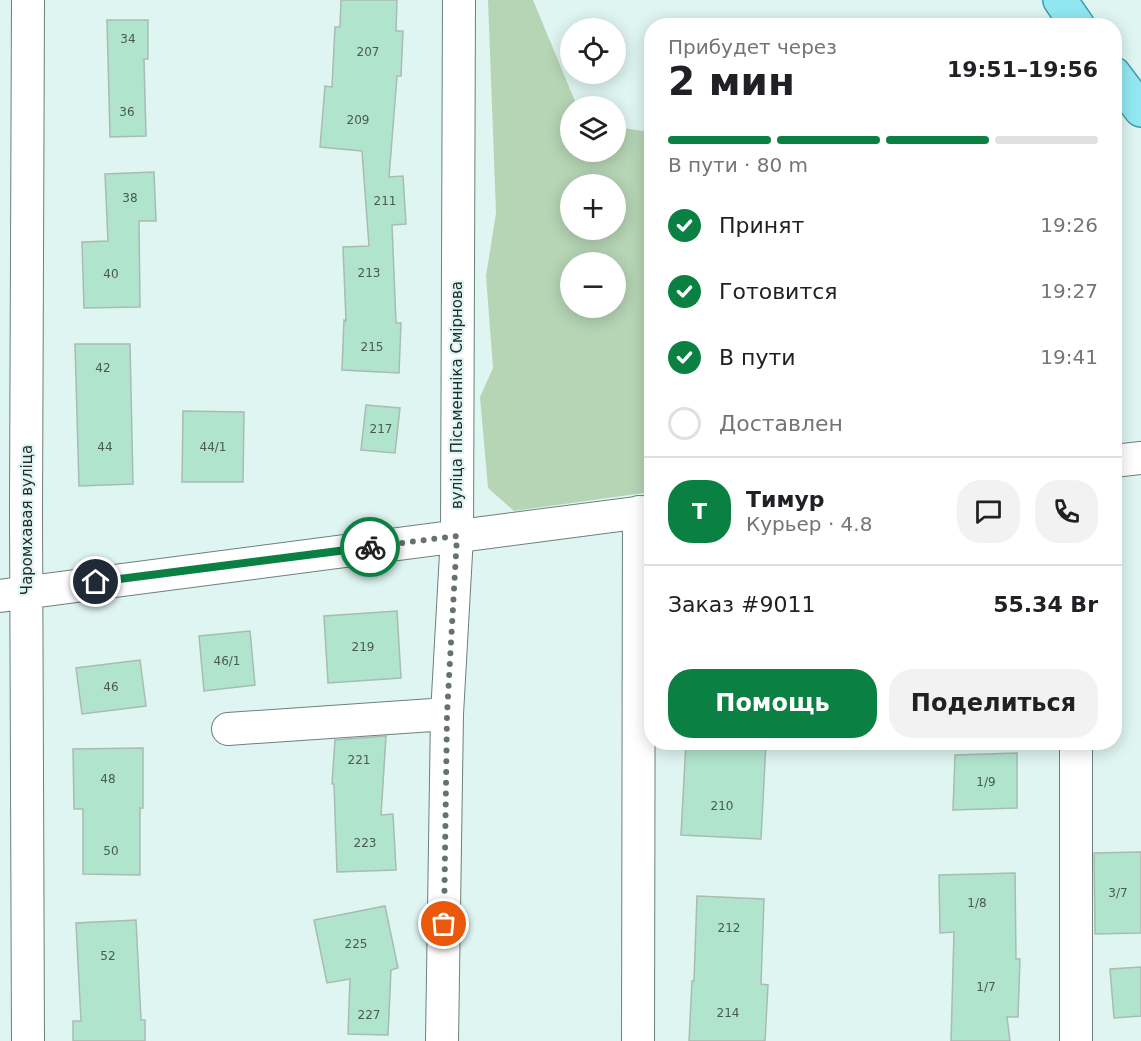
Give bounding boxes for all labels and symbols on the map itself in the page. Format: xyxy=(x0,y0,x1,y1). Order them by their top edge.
house number: 34 xyxy=(120,32,136,46)
house number: 207 xyxy=(357,45,379,59)
house number: 36 xyxy=(119,105,135,119)
house number: 209 xyxy=(347,113,369,127)
house number: 38 xyxy=(122,191,138,205)
house number: 211 xyxy=(374,194,396,208)
house number: 213 xyxy=(358,266,380,280)
house number: 40 xyxy=(103,267,119,281)
street label: вуліца Пісьменніка Смірнова xyxy=(448,281,466,509)
house number: 215 xyxy=(361,340,383,354)
house number: 42 xyxy=(95,361,111,375)
house number: 217 xyxy=(370,422,392,436)
house number: 44 xyxy=(97,440,113,454)
house number: 44/1 xyxy=(200,440,226,454)
street label: Чаромхавая вуліца xyxy=(18,445,36,595)
courier xyxy=(340,517,400,577)
pin xyxy=(70,556,121,607)
house number: 219 xyxy=(352,640,374,654)
house number: 46/1 xyxy=(214,654,240,668)
house number: 46 xyxy=(103,680,119,694)
house number: 221 xyxy=(348,753,370,767)
house number: 48 xyxy=(100,772,116,786)
house number: 1/9 xyxy=(976,775,996,789)
house number: 210 xyxy=(711,799,733,813)
house number: 223 xyxy=(354,836,376,850)
house number: 50 xyxy=(103,844,119,858)
house number: 3/7 xyxy=(1108,886,1128,900)
house number: 1/8 xyxy=(967,896,987,910)
pin xyxy=(418,898,469,949)
house number: 212 xyxy=(718,921,740,935)
house number: 225 xyxy=(345,937,367,951)
house number: 52 xyxy=(100,949,116,963)
house number: 1/7 xyxy=(976,980,996,994)
house number: 214 xyxy=(717,1006,739,1020)
house number: 227 xyxy=(358,1008,380,1022)

